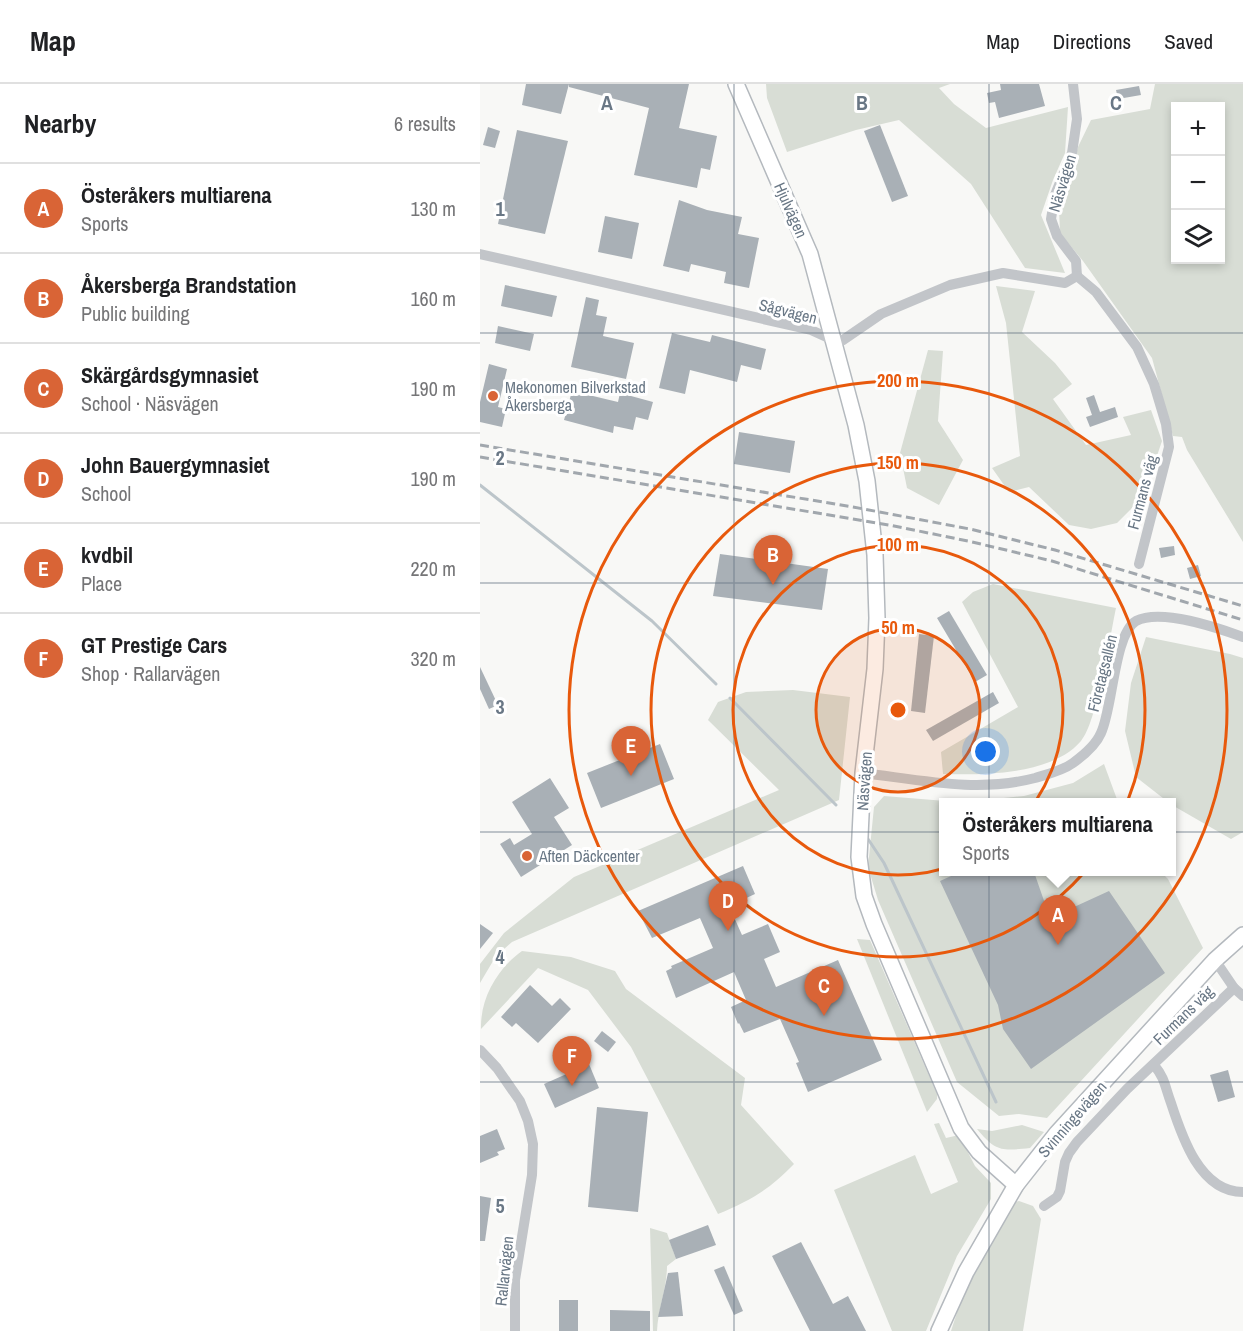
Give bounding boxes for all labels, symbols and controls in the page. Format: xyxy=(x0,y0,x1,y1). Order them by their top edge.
text: Map xyxy=(30,22,76,60)
text: Map xyxy=(986,27,1020,56)
text: Directions xyxy=(1053,27,1131,56)
text: Saved xyxy=(1164,27,1213,56)
text: A xyxy=(601,89,613,116)
text: B xyxy=(856,89,868,116)
text: C xyxy=(1110,89,1122,116)
map controls xyxy=(1171,102,1225,264)
button: + xyxy=(1171,102,1225,156)
text: Nearby xyxy=(24,106,96,141)
text: 6 results xyxy=(394,110,456,137)
street label: Näsvägen xyxy=(1043,152,1081,214)
button: − xyxy=(1171,156,1225,210)
street label: Hjulvägen xyxy=(769,179,813,241)
text: Österåkers multiarena xyxy=(81,180,272,210)
text: A xyxy=(38,195,49,222)
text: 130 m xyxy=(410,195,456,222)
text: 1 xyxy=(495,195,505,222)
text: Sports xyxy=(81,210,128,237)
button: layers xyxy=(1171,210,1225,264)
text: Åkersberga Brandstation xyxy=(81,270,297,300)
text: B xyxy=(38,285,49,312)
text: 160 m xyxy=(410,285,456,312)
street label: Sågvägen xyxy=(757,293,819,329)
text: Public building xyxy=(81,300,190,327)
text: Skärgårdsgymnasiet xyxy=(81,360,258,390)
text: 200 m xyxy=(877,368,919,393)
text: C xyxy=(38,375,49,402)
text: 190 m xyxy=(410,375,456,402)
place label: Mekonomen Bilverkstad Åkersberga xyxy=(504,376,646,416)
marker: Mekonomen Bilverkstad Åkersberga xyxy=(486,389,500,403)
text: School · Näsvägen xyxy=(81,390,219,417)
text: 2 xyxy=(495,444,505,471)
text: John Bauergymnasiet xyxy=(81,450,269,480)
text: 150 m xyxy=(877,450,919,475)
street label: Furmans väg xyxy=(1121,451,1163,532)
text: D xyxy=(38,465,49,492)
text: 190 m xyxy=(410,465,456,492)
text: School xyxy=(81,480,131,507)
text: 100 m xyxy=(877,532,919,557)
pin: B xyxy=(754,536,792,585)
text: kvdbil xyxy=(81,540,133,570)
text: E xyxy=(38,555,49,582)
text: 220 m xyxy=(410,555,456,582)
text: Place xyxy=(81,570,122,597)
text: 50 m xyxy=(881,615,915,640)
text: GT Prestige Cars xyxy=(81,630,227,660)
street label: Företagsallén xyxy=(1082,632,1122,714)
text: F xyxy=(38,645,49,672)
text: 320 m xyxy=(410,645,456,672)
text: Shop · Rallarvägen xyxy=(81,660,220,687)
text: 3 xyxy=(495,693,505,720)
centre of rings xyxy=(888,700,908,720)
pin: E xyxy=(612,726,650,776)
your location xyxy=(971,737,1000,766)
street label: Näsvägen xyxy=(851,751,877,811)
popup xyxy=(939,798,1176,876)
text: Österåkers multiarena xyxy=(962,809,1153,839)
text: Sports xyxy=(962,839,1010,866)
place label: Aften Däckcenter xyxy=(538,845,640,867)
marker: Aften Däckcenter xyxy=(520,849,534,863)
pin: D xyxy=(708,882,748,931)
pin: A xyxy=(1038,896,1078,945)
text: 4 xyxy=(495,943,505,970)
pin: C xyxy=(804,966,844,1016)
street label: Furmans väg xyxy=(1148,980,1219,1050)
pin: F xyxy=(552,1036,592,1086)
street label: Svinningevägen xyxy=(1033,1076,1111,1162)
text: 5 xyxy=(495,1192,505,1219)
street label: Rallarvägen xyxy=(489,1235,519,1307)

